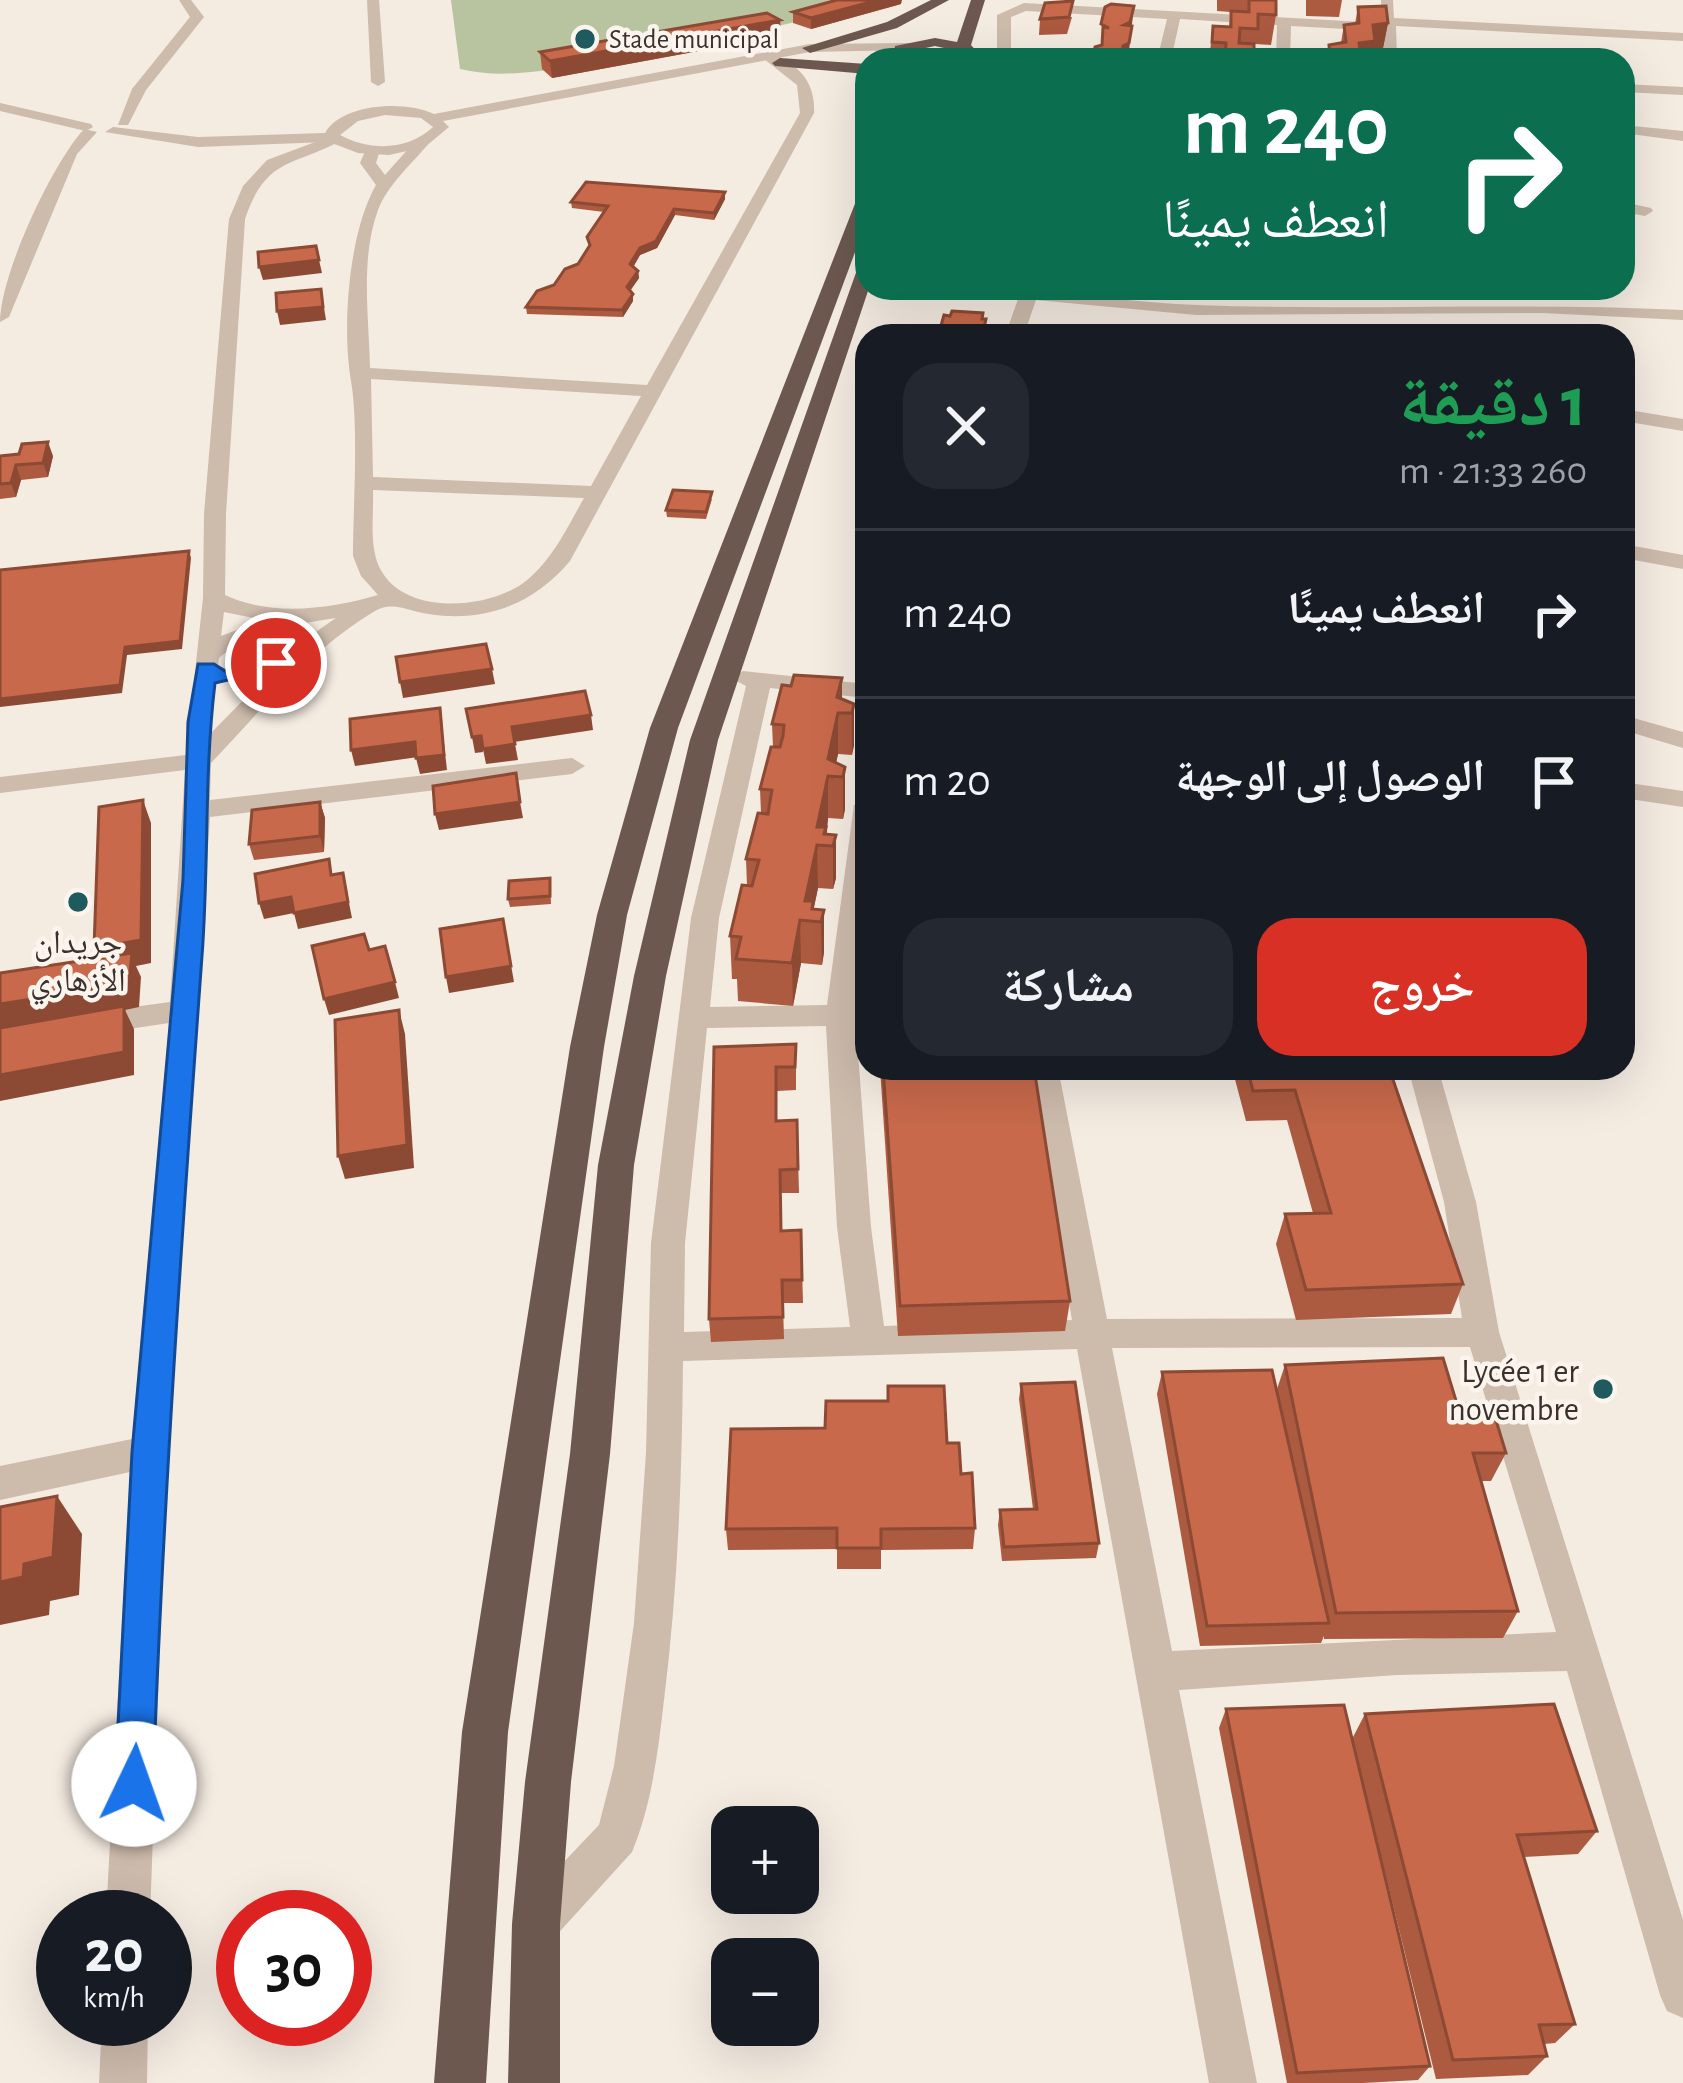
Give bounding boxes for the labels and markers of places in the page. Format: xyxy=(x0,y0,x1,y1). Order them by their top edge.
marker: Stade municipal xyxy=(572,26,598,52)
place label: Stade municipal xyxy=(609,26,779,53)
pin xyxy=(225,612,327,714)
marker: جريدان الأزهاري xyxy=(65,889,91,915)
place label: جريدان الأزهاري xyxy=(30,927,126,1005)
place label: Lycée 1 er novembre xyxy=(1449,1356,1579,1427)
marker: Lycée 1 er novembre xyxy=(1590,1376,1616,1402)

